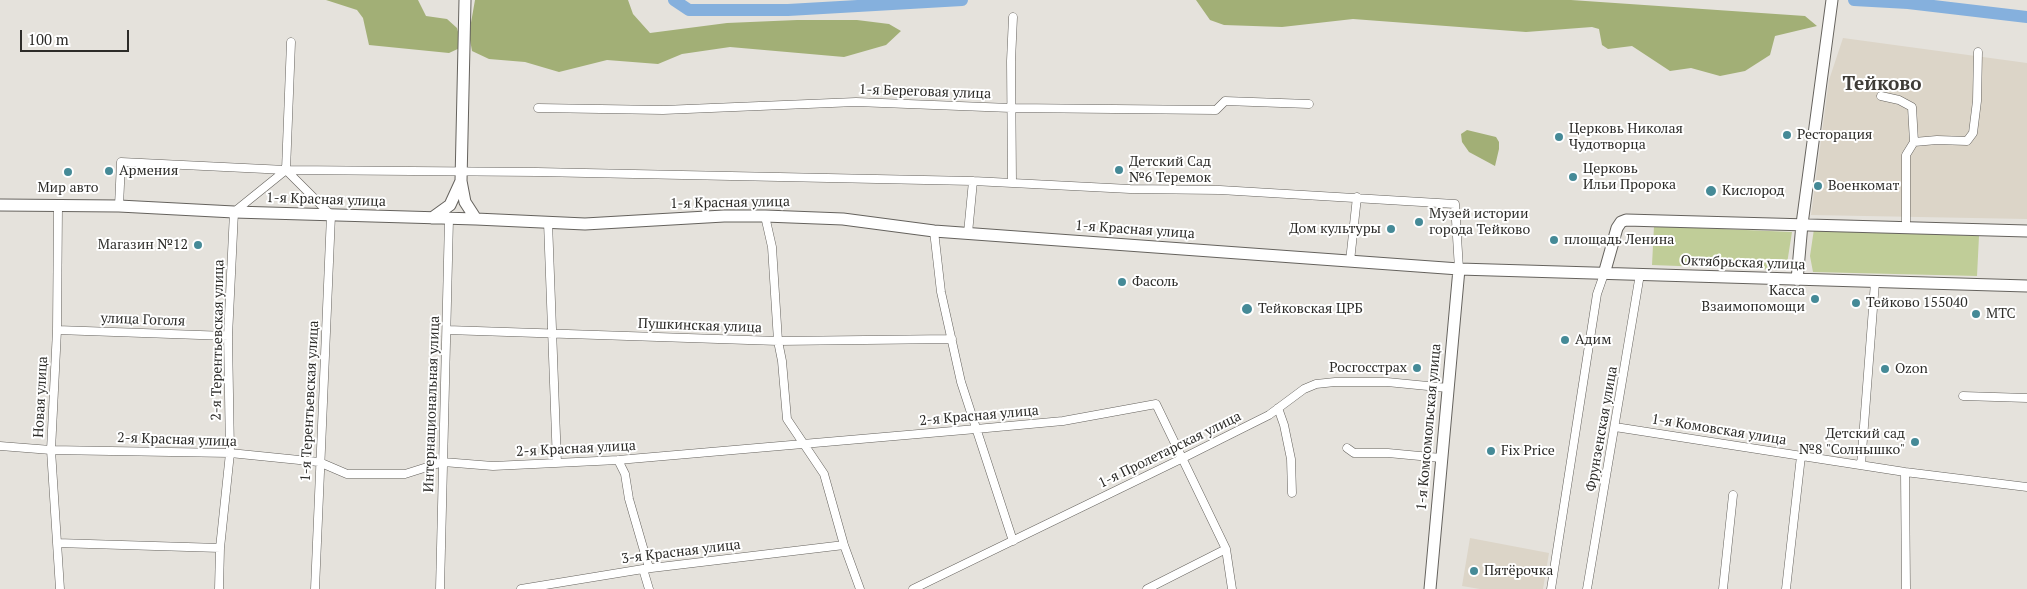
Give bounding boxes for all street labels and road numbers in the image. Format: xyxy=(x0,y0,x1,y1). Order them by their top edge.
street label: 1-я Береговая улица xyxy=(859,81,991,103)
street label: 1-я Красная улица xyxy=(266,190,386,210)
street label: 1-я Красная улица xyxy=(670,194,790,212)
street label: 1-я Красная улица xyxy=(1075,217,1195,243)
street label: Октябрьская улица xyxy=(1680,252,1806,274)
street label: 2-я Терентьевская улица xyxy=(208,259,228,421)
street label: улица Гоголя xyxy=(100,310,186,330)
street label: Интернациональная улица xyxy=(421,315,443,493)
street label: Пушкинская улица xyxy=(638,315,762,337)
street label: 1-я Терентьевская улица xyxy=(297,320,323,482)
street label: 1-я Комсомольская улица xyxy=(1413,343,1445,511)
street label: Новая улица xyxy=(30,356,52,438)
street label: Фрунзенская улица xyxy=(1583,365,1621,493)
street label: 2-я Красная улица xyxy=(919,402,1039,430)
street label: 1-я Пролетарская улица xyxy=(1096,408,1244,492)
street label: 1-я Комовская улица xyxy=(1650,411,1788,449)
street label: 2-я Красная улица xyxy=(117,430,237,450)
street label: 2-я Красная улица xyxy=(516,437,636,461)
street label: 3-я Красная улица xyxy=(621,536,741,568)

